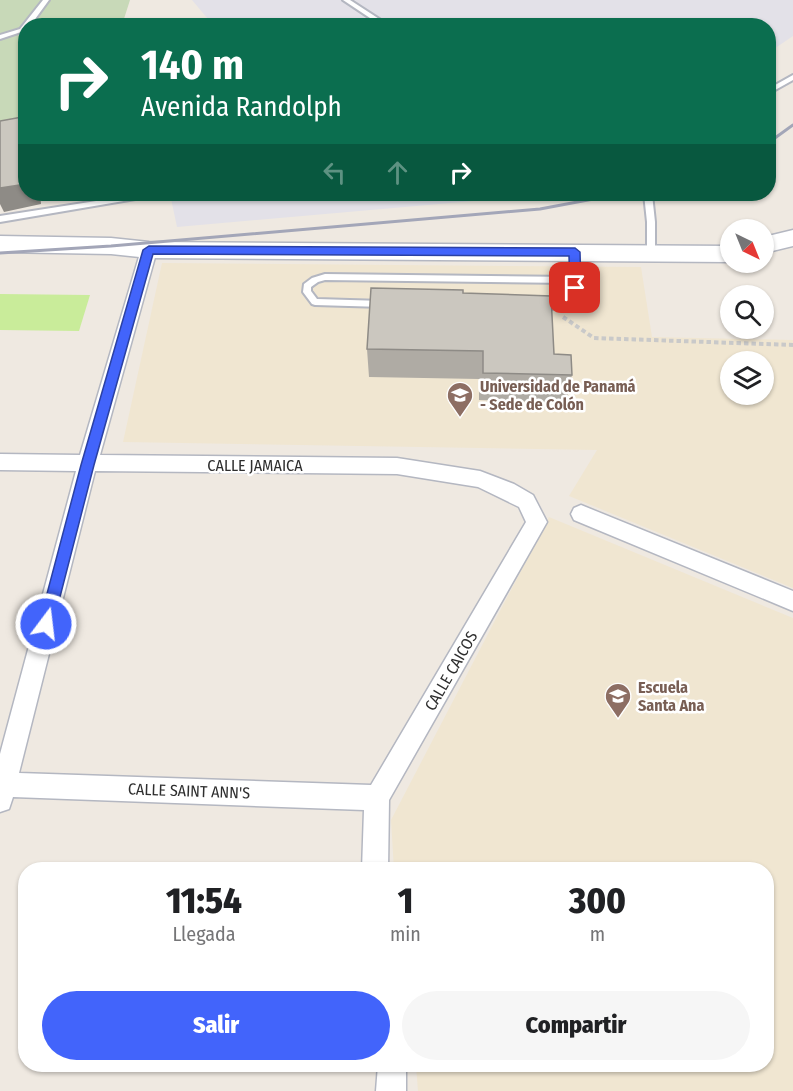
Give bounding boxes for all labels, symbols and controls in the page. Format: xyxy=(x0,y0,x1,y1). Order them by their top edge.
text: 140 m xyxy=(141,40,244,90)
icon: right xyxy=(42,42,120,120)
text: Avenida Randolph xyxy=(141,91,342,123)
icon: left xyxy=(318,156,351,189)
icon: ahead xyxy=(381,156,414,189)
icon: right xyxy=(444,156,477,189)
north arrow xyxy=(720,219,774,273)
map controls xyxy=(720,219,774,405)
pin xyxy=(549,262,600,313)
icon: arrive xyxy=(558,271,591,304)
button: search xyxy=(720,285,774,339)
button: layers xyxy=(720,351,774,405)
place label: Universidad de Panamá - Sede de Colón xyxy=(480,377,636,414)
school or university icon: Universidad de Panamá - Sede de Colón xyxy=(445,380,475,418)
street label: CALLE JAMAICA xyxy=(207,456,303,475)
position arrow xyxy=(14,592,78,656)
street label: CALLE CAICOS xyxy=(421,628,481,714)
place label: Escuela Santa Ana xyxy=(638,678,704,715)
school or university icon: Escuela Santa Ana xyxy=(603,681,633,719)
street label: CALLE SAINT ANN'S xyxy=(128,779,251,803)
text: 11:54 xyxy=(166,879,242,923)
text: 1 xyxy=(398,879,413,923)
text: 300 xyxy=(569,879,626,923)
text: Llegada xyxy=(172,922,235,946)
text: min xyxy=(390,922,421,946)
text: m xyxy=(590,922,605,946)
button: Salir xyxy=(42,991,390,1060)
button: Compartir xyxy=(402,991,750,1060)

